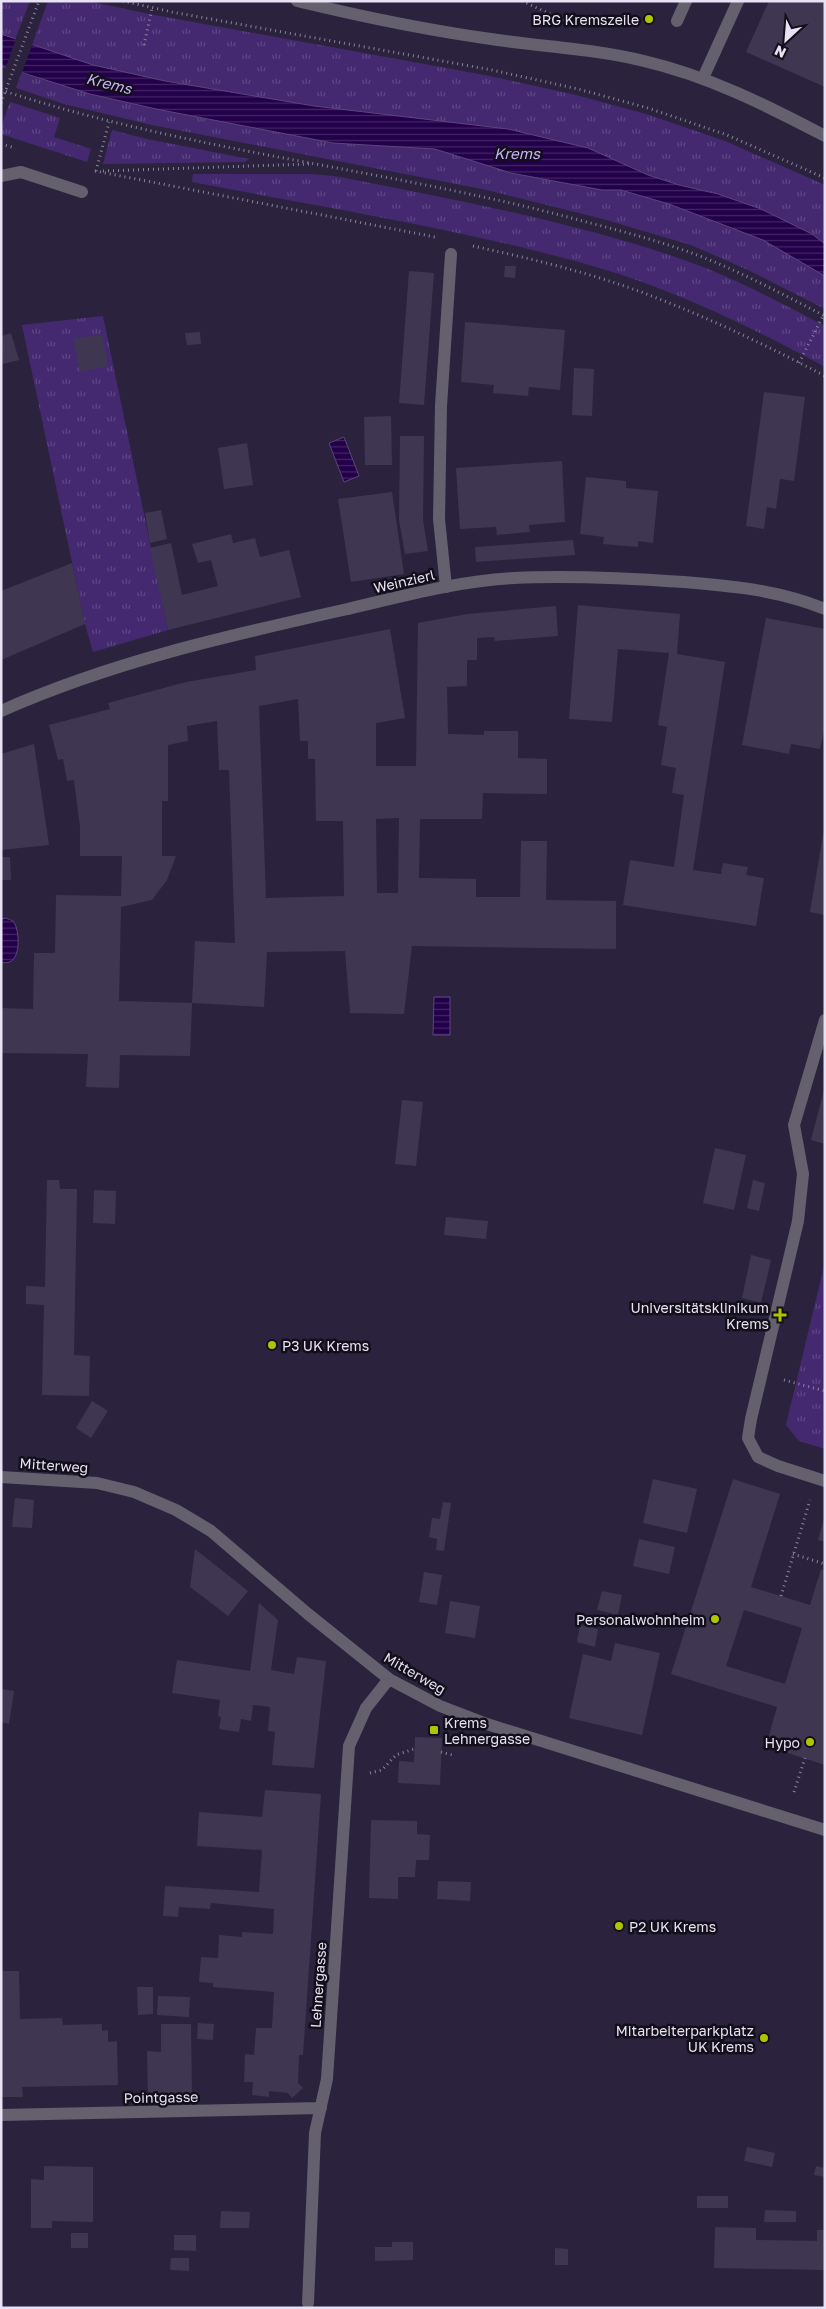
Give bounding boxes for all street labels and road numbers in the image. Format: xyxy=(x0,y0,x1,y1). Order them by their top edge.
street label: Weinzierl xyxy=(372,566,436,596)
street label: Mitterweg xyxy=(19,1454,89,1476)
street label: Mitterweg xyxy=(381,1648,449,1698)
street label: Lehnergasse xyxy=(307,1941,329,2029)
street label: Pointgasse xyxy=(123,2088,199,2106)

